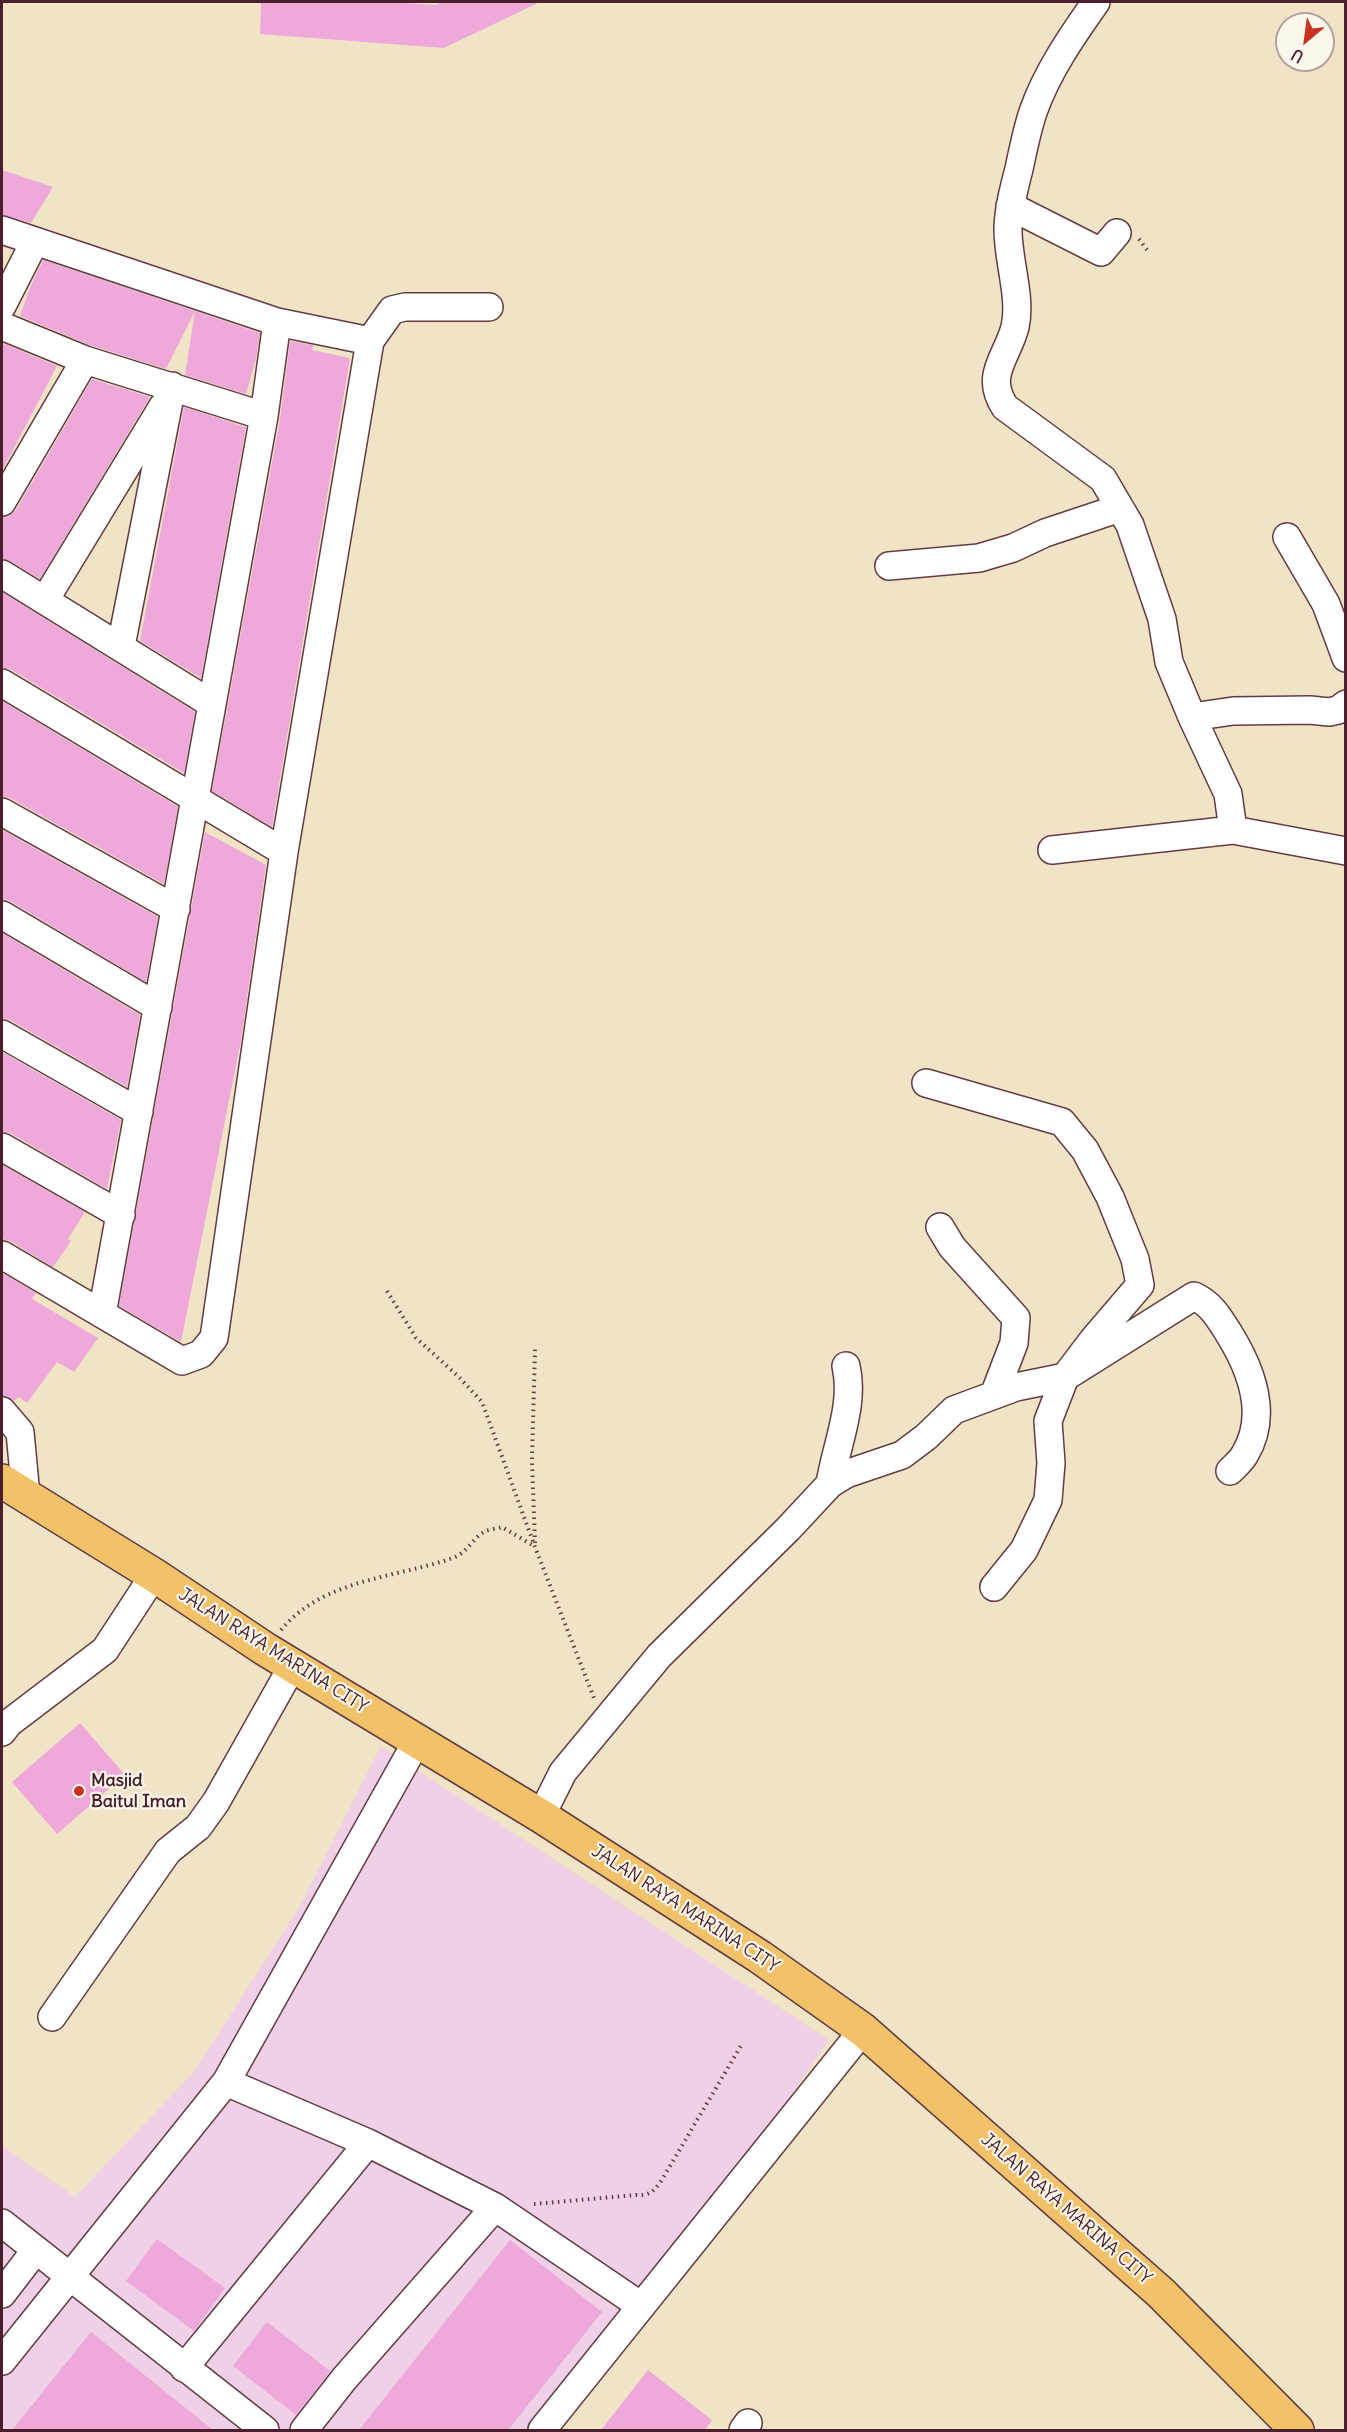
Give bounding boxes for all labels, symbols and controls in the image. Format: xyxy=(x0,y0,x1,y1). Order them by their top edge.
north arrow xyxy=(1275,12,1335,72)
text: U xyxy=(1288,45,1307,67)
street label: JALAN RAYA MARINA CITY xyxy=(174,1584,372,1718)
place label: Masjid Baitul Iman xyxy=(91,1770,186,1812)
marker: Masjid Baitul Iman xyxy=(72,1784,86,1798)
street label: JALAN RAYA MARINA CITY xyxy=(587,1840,783,1978)
street label: JALAN RAYA MARINA CITY xyxy=(976,2129,1156,2289)

